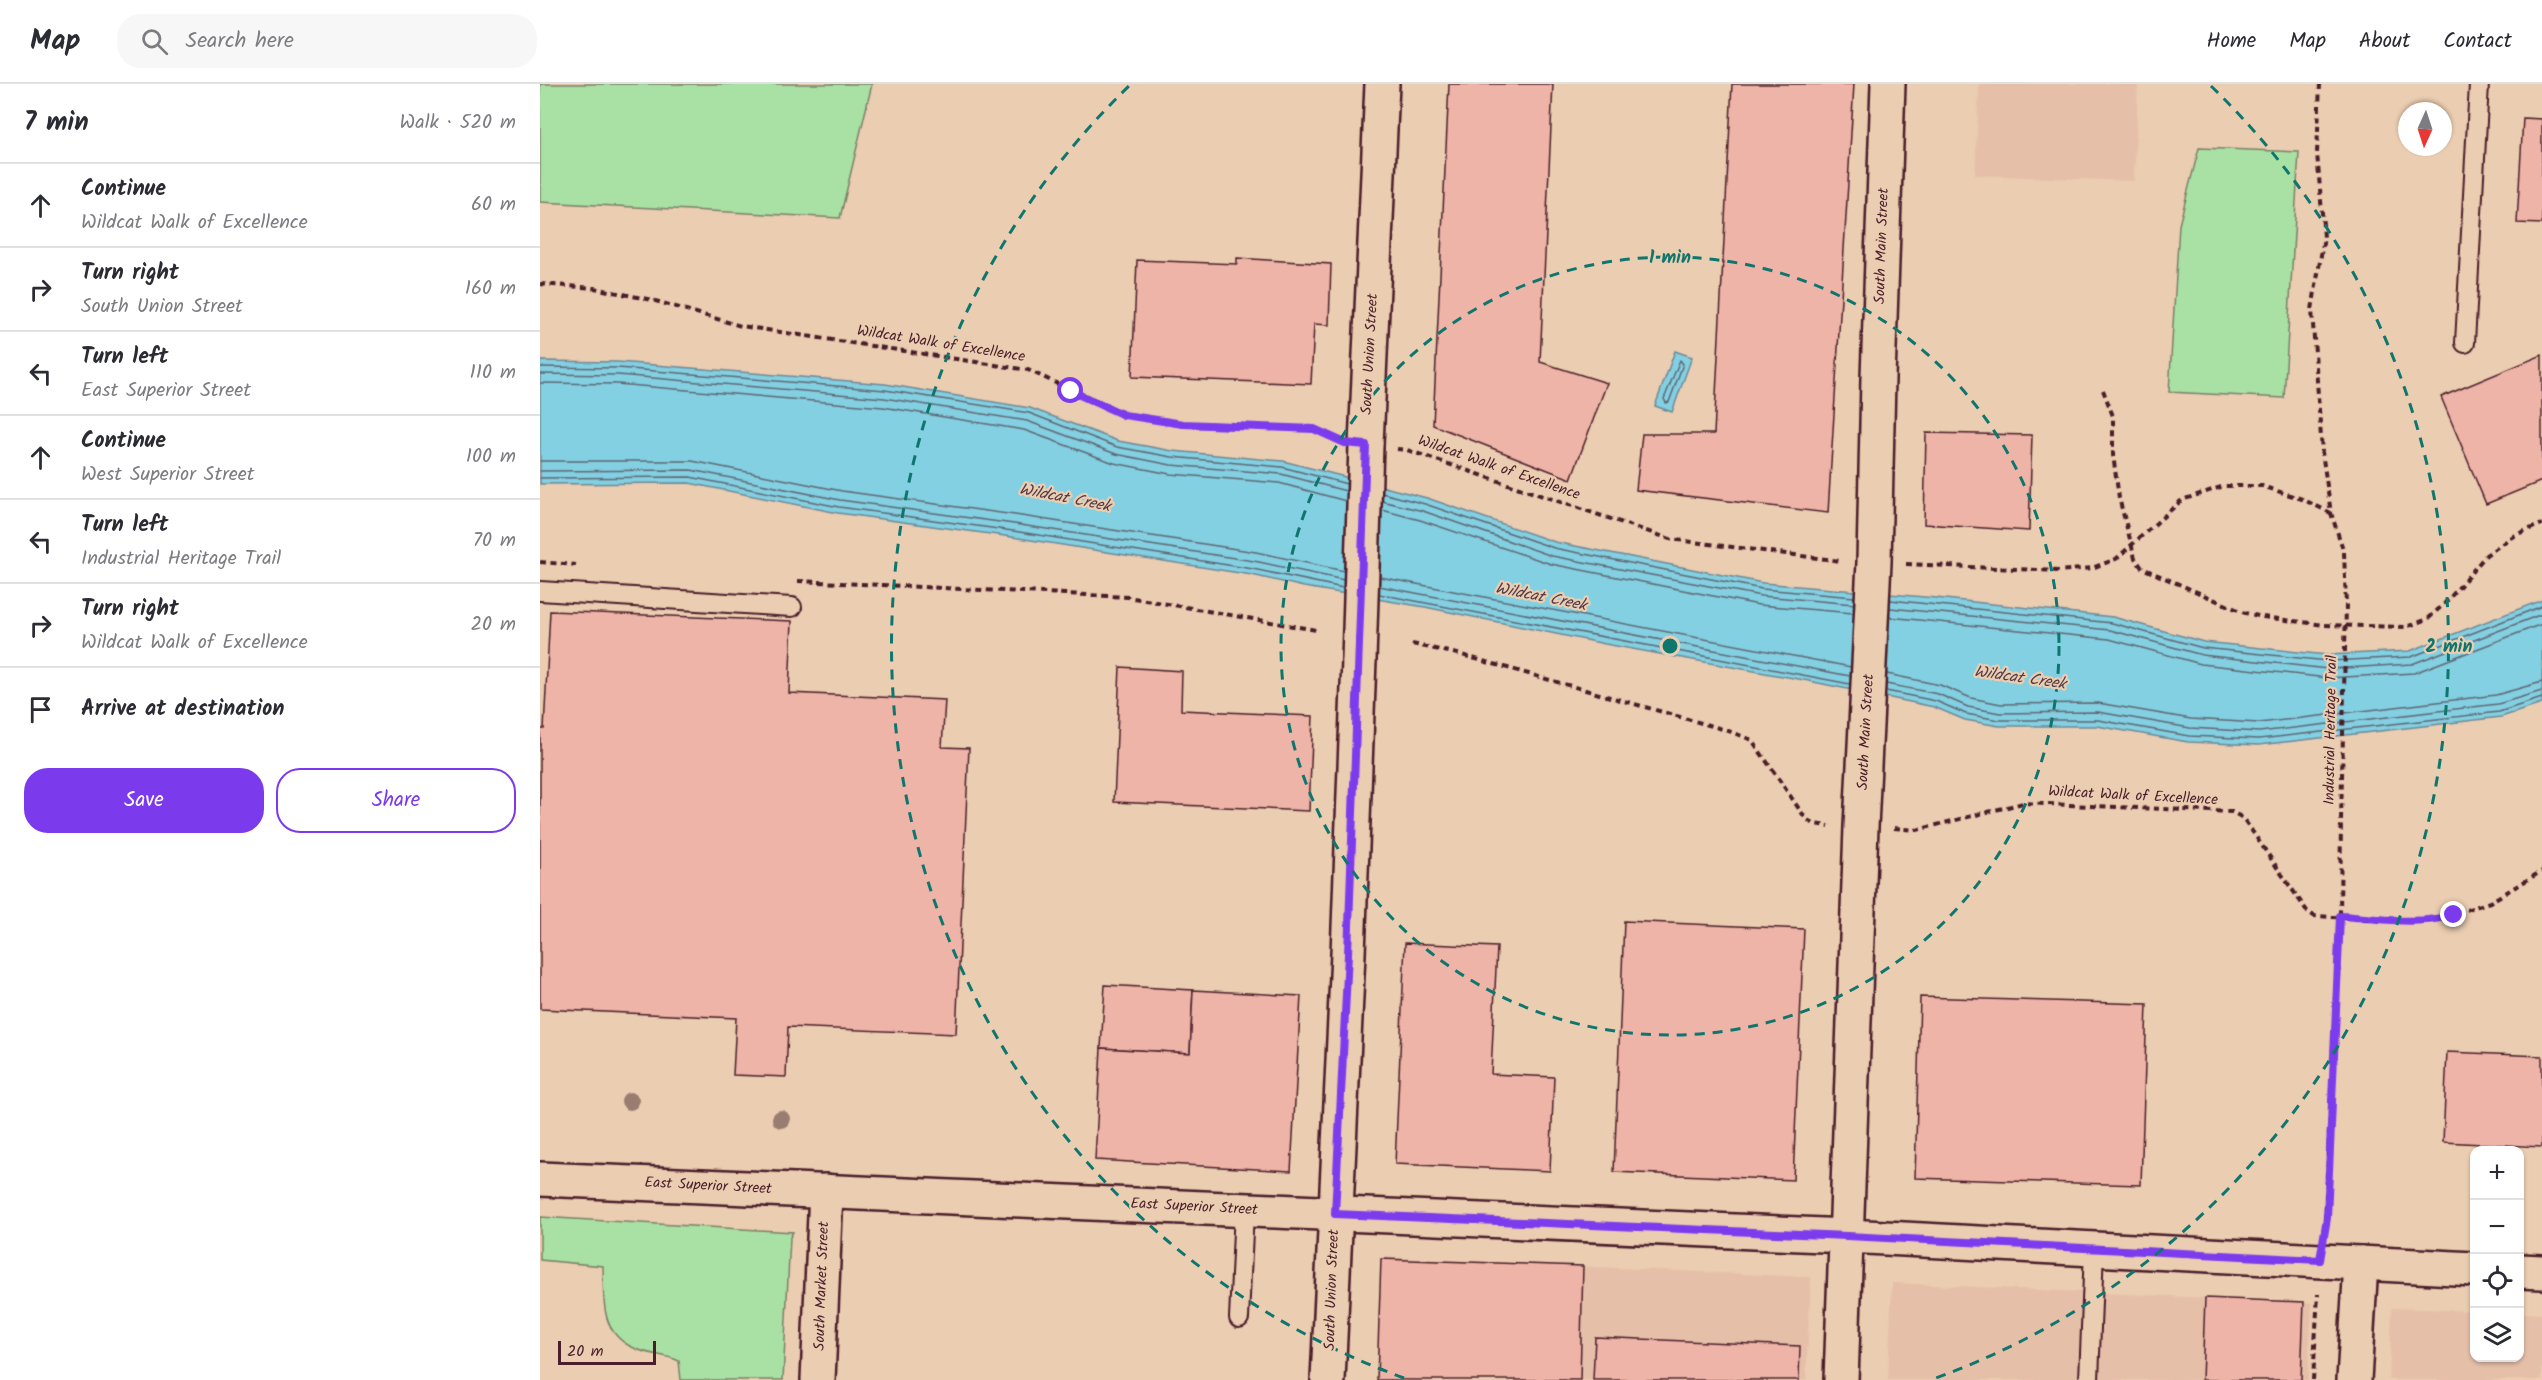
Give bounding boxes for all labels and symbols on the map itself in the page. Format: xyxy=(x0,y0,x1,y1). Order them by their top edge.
north arrow xyxy=(2398,102,2452,156)
street label: South Main Street xyxy=(1868,187,1896,305)
text: 1 min xyxy=(1649,244,1691,273)
street label: South Union Street xyxy=(1355,293,1385,415)
street label: Wildcat Walk of Excellence xyxy=(855,319,1027,369)
route start xyxy=(1057,377,1083,403)
street label: Wildcat Walk of Excellence xyxy=(1415,429,1584,507)
water label: Wildcat Creek xyxy=(1017,477,1115,520)
water label: Wildcat Creek xyxy=(1493,576,1591,619)
text: 2 min xyxy=(2426,633,2472,662)
centre of rings xyxy=(1660,636,1680,656)
street label: Industrial Heritage Trail xyxy=(2318,654,2344,805)
water label: Wildcat Creek xyxy=(1973,659,2070,697)
street label: South Main Street xyxy=(1851,673,1881,791)
street label: Wildcat Walk of Excellence xyxy=(2047,780,2219,812)
route end xyxy=(2440,901,2466,927)
street label: East Superior Street xyxy=(644,1171,772,1201)
street label: East Superior Street xyxy=(1130,1192,1258,1222)
street label: South Market Street xyxy=(808,1221,836,1351)
street label: South Union Street xyxy=(1318,1229,1346,1351)
scale bar xyxy=(558,1338,656,1366)

